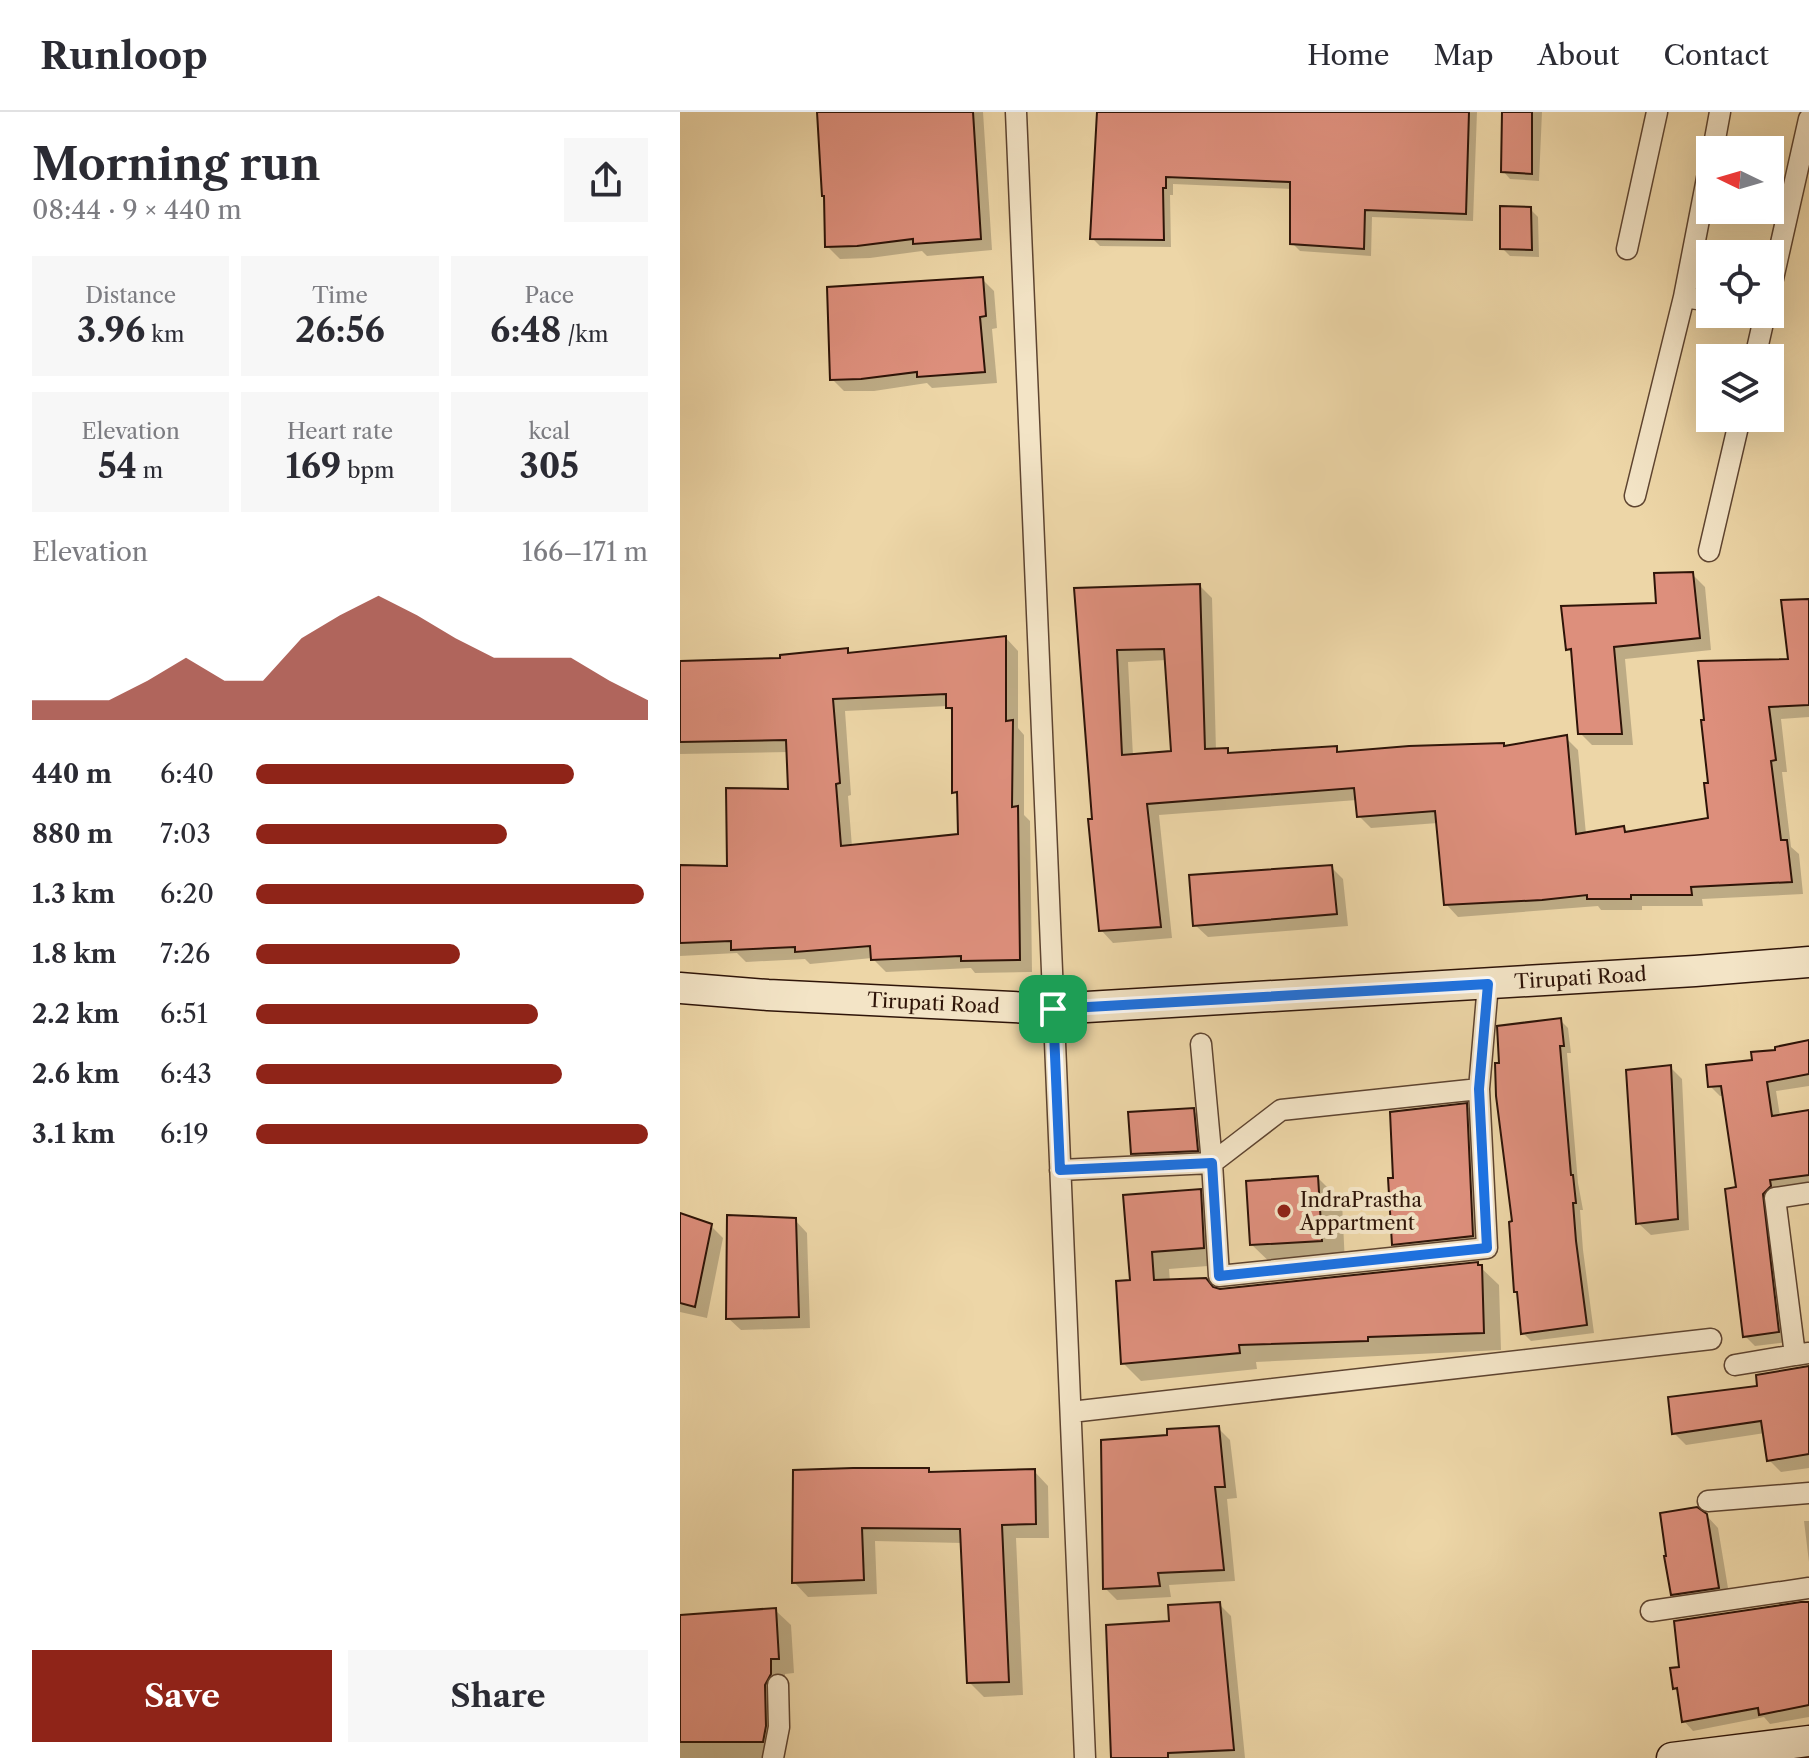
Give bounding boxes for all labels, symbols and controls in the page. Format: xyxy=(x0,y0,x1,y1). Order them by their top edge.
text: Runloop xyxy=(40,32,208,79)
text: Home xyxy=(1307,38,1389,72)
text: Map xyxy=(1433,38,1493,72)
text: About xyxy=(1537,38,1619,72)
text: Contact xyxy=(1663,38,1769,72)
north arrow xyxy=(1696,136,1784,224)
map controls xyxy=(1696,136,1784,432)
text: Morning run xyxy=(32,137,321,191)
button: share xyxy=(564,138,648,222)
text: 08:44 · 9 × 440 m xyxy=(32,194,242,226)
button: locate xyxy=(1696,240,1784,328)
text: Distance xyxy=(85,282,176,309)
text: Time xyxy=(312,282,368,309)
text: Pace xyxy=(524,282,574,309)
text: 3.96 xyxy=(77,309,145,351)
text: 26:56 xyxy=(295,309,385,351)
text: 6:48 xyxy=(490,309,562,351)
text: km xyxy=(145,321,184,348)
text: /km xyxy=(562,321,609,348)
button: layers xyxy=(1696,344,1784,432)
text: Elevation xyxy=(82,418,180,445)
text: Heart rate xyxy=(287,418,393,445)
text: kcal xyxy=(529,418,570,445)
text: 54 xyxy=(98,445,137,487)
text: 169 xyxy=(285,445,341,487)
text: 305 xyxy=(520,445,579,487)
text: m xyxy=(137,457,163,484)
text: bpm xyxy=(341,457,395,484)
text: Elevation xyxy=(32,536,148,568)
text: 166–171 m xyxy=(522,536,648,568)
text: 440 m xyxy=(32,758,112,790)
text: 6:40 xyxy=(160,758,214,790)
text: 880 m xyxy=(32,818,113,850)
text: 7:03 xyxy=(160,818,211,850)
text: 1.3 km xyxy=(32,878,115,910)
text: 6:20 xyxy=(160,878,214,910)
text: 1.8 km xyxy=(32,938,116,970)
text: 7:26 xyxy=(160,938,210,970)
street label: Tirupati Road xyxy=(1514,962,1647,994)
pin xyxy=(1019,975,1087,1043)
icon: arrive xyxy=(1031,987,1075,1031)
street label: Tirupati Road xyxy=(867,988,1000,1018)
text: 2.2 km xyxy=(32,998,119,1030)
text: 6:51 xyxy=(160,998,208,1030)
text: 2.6 km xyxy=(32,1058,120,1090)
text: 6:43 xyxy=(160,1058,212,1090)
text: 3.1 km xyxy=(32,1118,115,1150)
text: 6:19 xyxy=(160,1118,209,1150)
place label: IndraPrastha Appartment xyxy=(1299,1188,1422,1235)
marker: IndraPrastha Appartment xyxy=(1275,1202,1293,1220)
button: Save xyxy=(32,1650,332,1742)
button: Share xyxy=(348,1650,648,1742)

